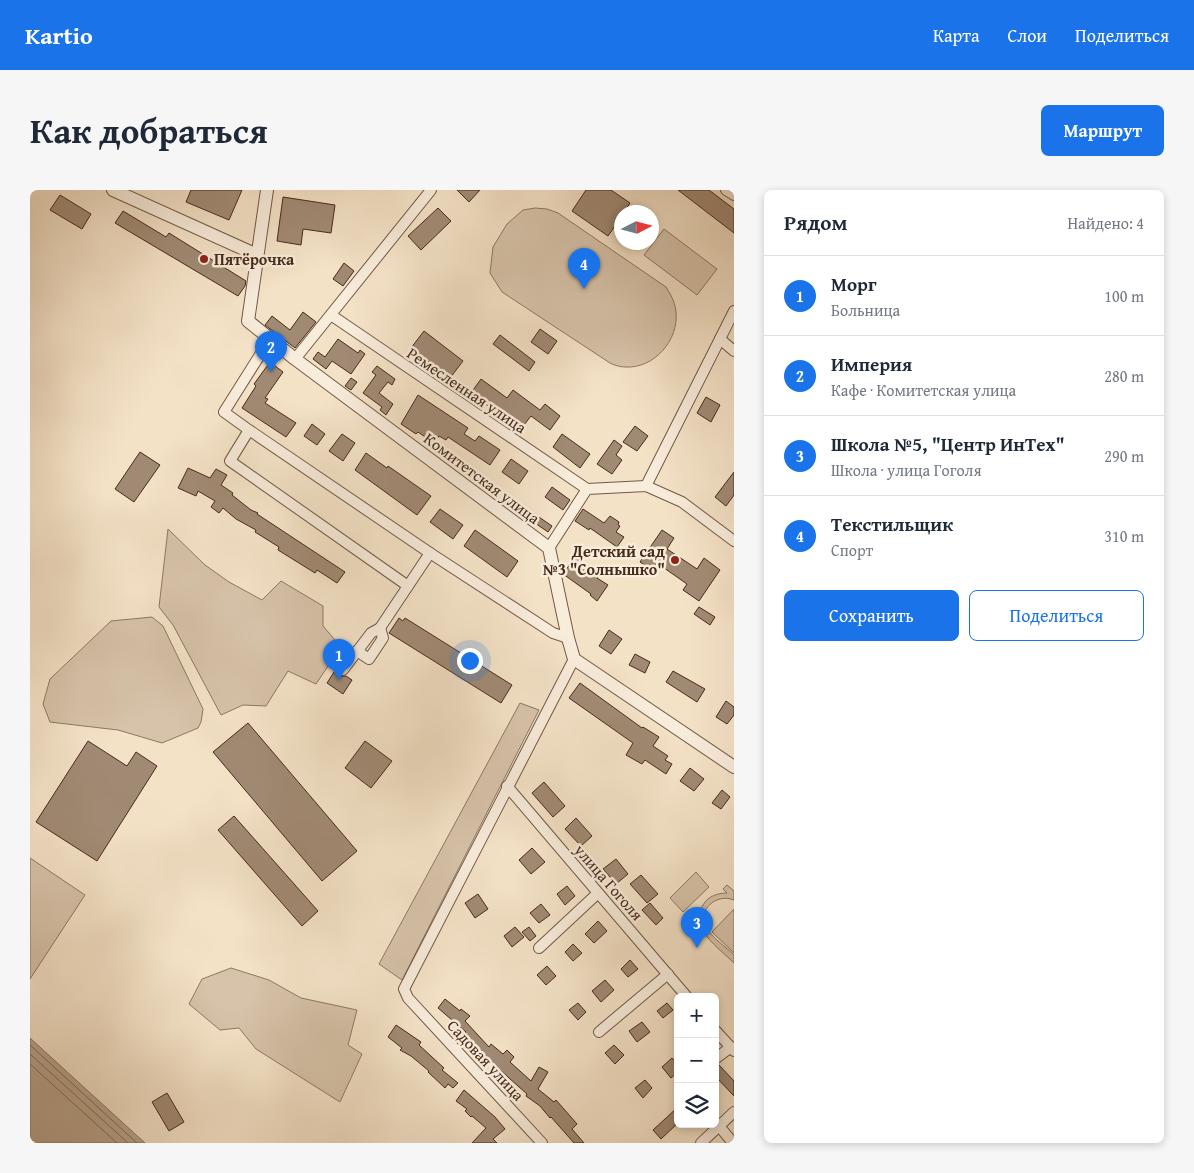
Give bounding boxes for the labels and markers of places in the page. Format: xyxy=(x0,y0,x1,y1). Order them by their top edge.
place label: Пятёрочка xyxy=(214,247,295,271)
pin: 4 xyxy=(568,248,600,289)
marker: Пятёрочка xyxy=(198,253,210,265)
pin: 2 xyxy=(255,331,287,372)
place label: Детский сад №3 "Солнышко" xyxy=(542,539,665,581)
marker: Детский сад №3 "Солнышко" xyxy=(669,554,681,566)
pin: 1 xyxy=(323,639,355,680)
pin: 3 xyxy=(681,907,713,948)

